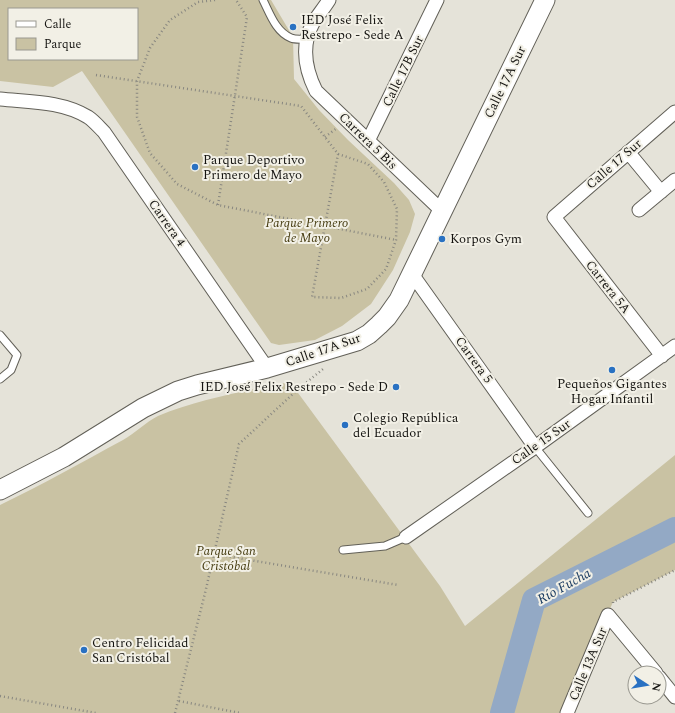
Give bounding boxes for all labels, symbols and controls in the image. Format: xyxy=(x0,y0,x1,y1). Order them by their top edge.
legend xyxy=(8,8,138,60)
place label: IED José Felix Restrepo - Sede A xyxy=(301,10,404,45)
text: Calle xyxy=(44,15,72,34)
marker: IED José Felix Restrepo - Sede A xyxy=(288,22,298,32)
street label: Calle 17B Sur xyxy=(377,32,429,110)
text: Parque xyxy=(44,35,81,54)
street label: Calle 17A Sur xyxy=(479,42,531,122)
street label: Carrera 5 Bis xyxy=(334,108,402,174)
street label: Calle 17 Sur xyxy=(582,134,646,194)
place label: Parque Deportivo Primero de Mayo xyxy=(203,150,305,185)
marker: Parque Deportivo Primero de Mayo xyxy=(190,162,200,172)
street label: Carrera 4 xyxy=(143,195,191,251)
park label: Parque Primero de Mayo xyxy=(266,213,348,248)
place label: Korpos Gym xyxy=(450,229,522,249)
marker: Korpos Gym xyxy=(437,234,447,244)
street label: Carrera 5A xyxy=(581,256,636,318)
street label: Calle 17A Sur xyxy=(283,328,363,372)
street label: Carrera 5 xyxy=(450,332,498,388)
marker: Pequeños Gigantes Hogar Infantil xyxy=(607,365,617,375)
place label: Pequeños Gigantes Hogar Infantil xyxy=(557,374,667,409)
place label: IED José Felix Restrepo - Sede D xyxy=(200,377,388,397)
marker: IED José Felix Restrepo - Sede D xyxy=(391,382,401,392)
place label: Colegio República del Ecuador xyxy=(353,408,459,443)
street label: Calle 15 Sur xyxy=(507,414,575,470)
marker: Colegio República del Ecuador xyxy=(340,420,350,430)
park label: Parque San Cristóbal xyxy=(196,541,256,576)
water label: Río Fucha xyxy=(533,563,595,609)
street label: Calle 13A Sur xyxy=(564,624,612,704)
place label: Centro Felicidad San Cristóbal xyxy=(92,633,188,668)
marker: Centro Felicidad San Cristóbal xyxy=(79,645,89,655)
north arrow xyxy=(627,665,667,705)
text: N xyxy=(647,681,666,693)

